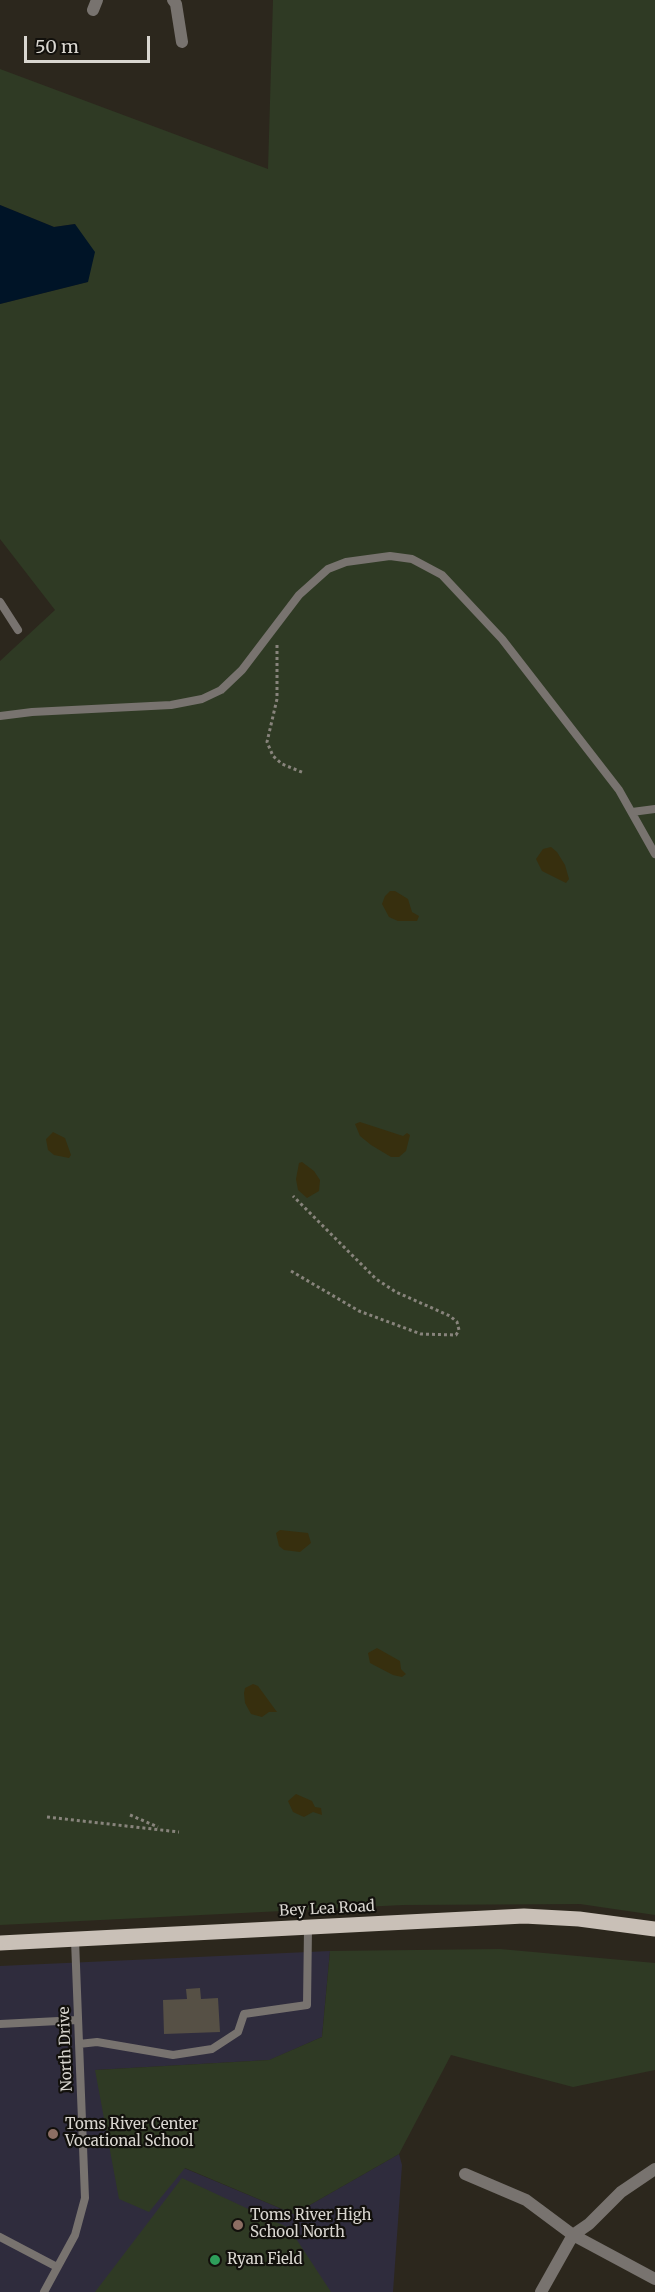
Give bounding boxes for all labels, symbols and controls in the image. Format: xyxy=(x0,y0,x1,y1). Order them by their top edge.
scale bar xyxy=(27,24,153,62)
text: 50 m xyxy=(35,35,79,58)
street label: Bey Lea Road xyxy=(279,1898,375,1920)
street label: North Drive xyxy=(56,2006,76,2092)
place label: Toms River Center Vocational School xyxy=(65,2116,198,2151)
marker: Toms River Center Vocational School xyxy=(46,2127,60,2141)
place label: Toms River High School North xyxy=(250,2207,372,2242)
marker: Toms River High School North xyxy=(231,2218,245,2232)
place label: Ryan Field xyxy=(227,2251,302,2269)
marker: Ryan Field xyxy=(208,2253,222,2267)

